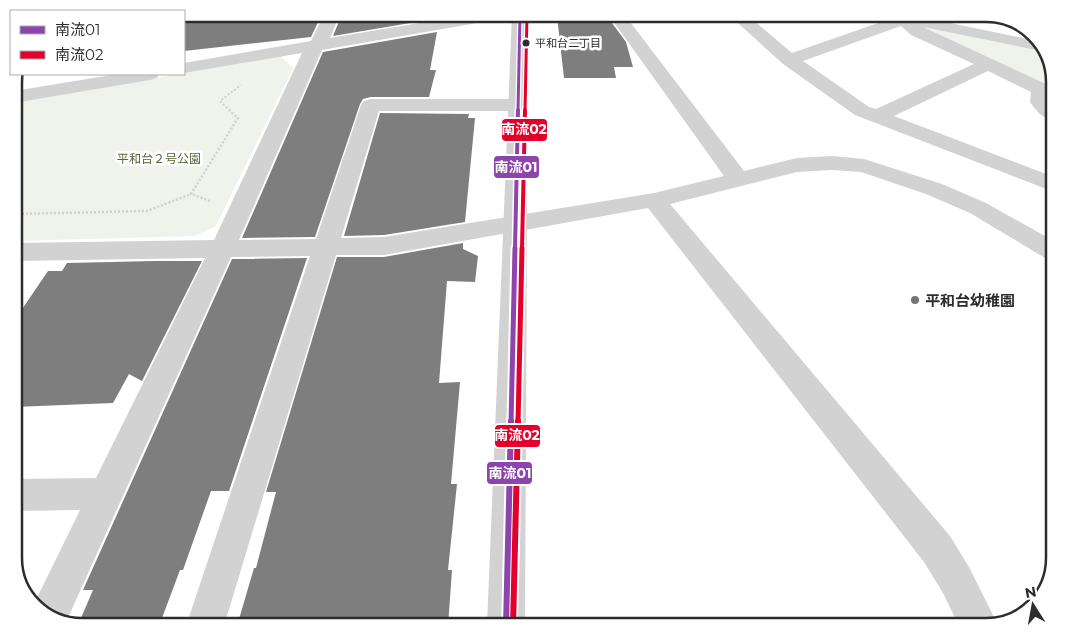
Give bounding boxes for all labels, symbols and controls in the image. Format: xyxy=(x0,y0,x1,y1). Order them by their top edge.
legend xyxy=(10,10,185,75)
text: 南流01 xyxy=(55,20,100,39)
place label: 平和台二丁目 xyxy=(535,36,601,50)
marker: 平和台二丁目 xyxy=(521,38,531,48)
text: 南流02 xyxy=(55,45,103,64)
line badge: 南流02 xyxy=(501,118,548,142)
text: 南流02 xyxy=(501,120,547,138)
park label: 平和台２号公園 xyxy=(117,151,201,166)
line badge: 南流01 xyxy=(493,155,540,179)
text: 南流01 xyxy=(495,158,537,176)
place label: 平和台幼稚園 xyxy=(925,291,1015,310)
marker: 平和台幼稚園 xyxy=(909,294,921,306)
line badge: 南流02 xyxy=(494,424,541,448)
text: 南流02 xyxy=(494,426,540,444)
line badge: 南流01 xyxy=(486,461,533,485)
text: 南流01 xyxy=(489,464,531,482)
north arrow xyxy=(1008,580,1058,630)
text: N xyxy=(1023,582,1038,602)

